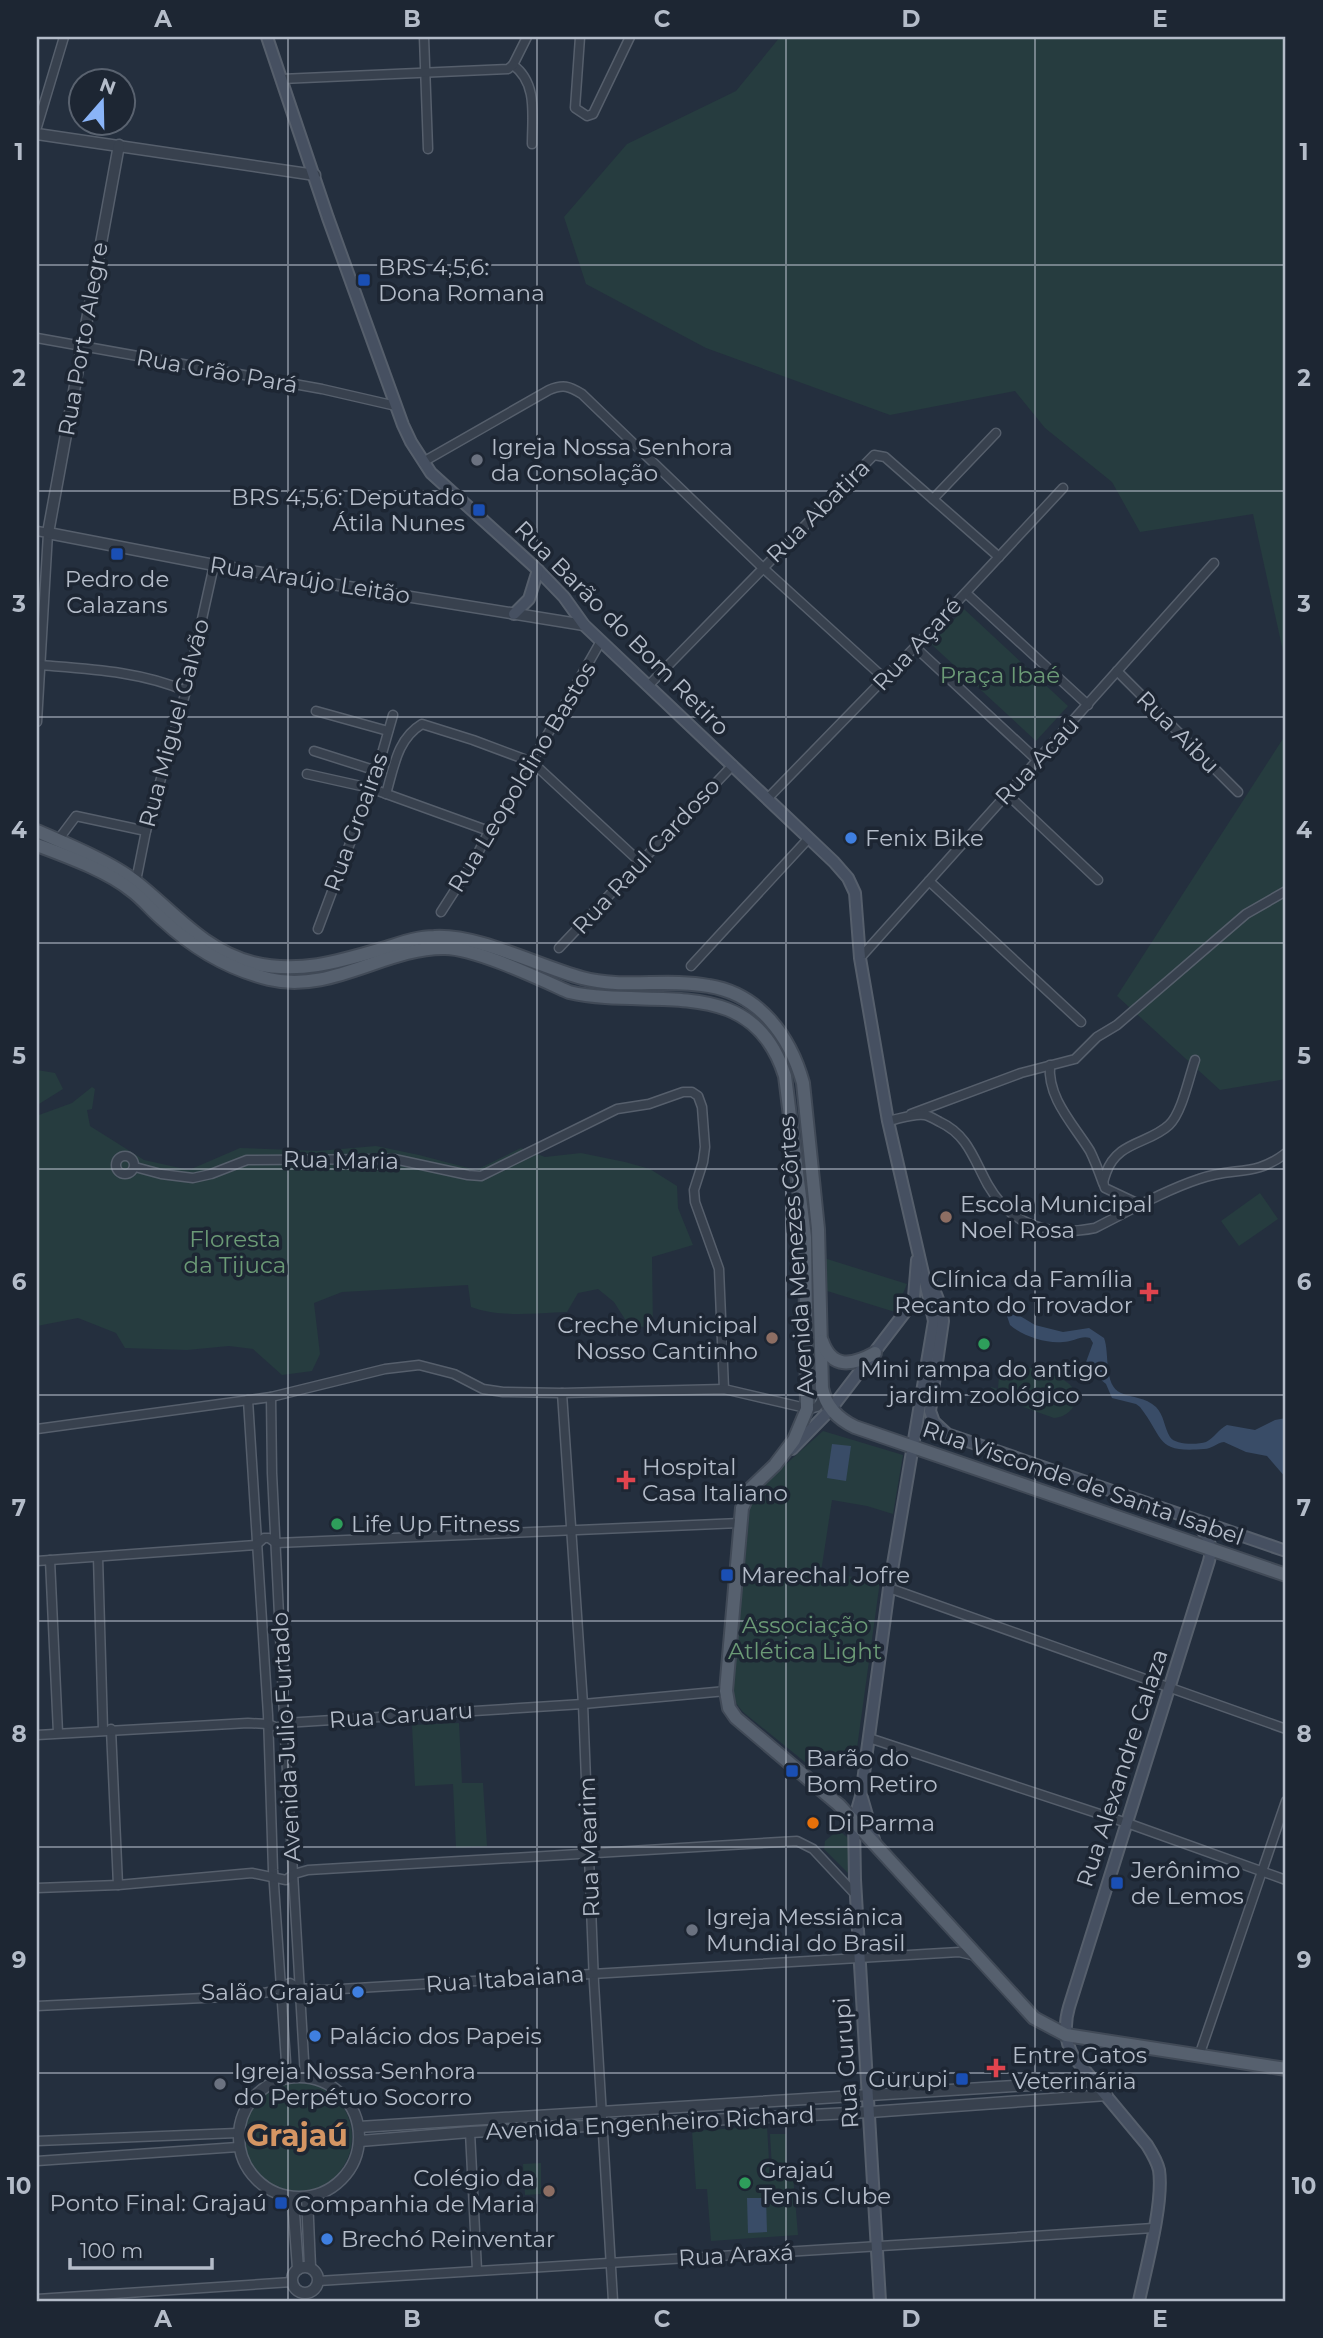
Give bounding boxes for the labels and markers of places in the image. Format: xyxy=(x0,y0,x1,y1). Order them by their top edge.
place label: BRS 4,5,6: Dona Romana xyxy=(378,253,545,307)
marker: BRS 4,5,6: Dona Romana xyxy=(356,272,372,288)
place label: Igreja Nossa Senhora da Consolação xyxy=(491,433,733,487)
marker: Igreja Nossa Senhora da Consolação xyxy=(469,452,485,468)
place label: BRS 4,5,6: Deputado Átila Nunes xyxy=(231,483,465,537)
marker: BRS 4,5,6: Deputado Átila Nunes xyxy=(471,502,487,518)
marker: Pedro de Calazans xyxy=(109,546,125,562)
place label: Pedro de Calazans xyxy=(65,565,169,619)
place label: Fenix Bike xyxy=(865,824,984,852)
marker: Fenix Bike xyxy=(843,830,859,846)
place label: Escola Municipal Noel Rosa xyxy=(960,1190,1153,1244)
marker: Escola Municipal Noel Rosa xyxy=(938,1209,954,1225)
place label: Clínica da Família Recanto do Trovador xyxy=(894,1265,1133,1319)
marker: Clínica da Família Recanto do Trovador xyxy=(1139,1282,1159,1302)
place label: Creche Municipal Nosso Cantinho xyxy=(557,1311,758,1365)
marker: Creche Municipal Nosso Cantinho xyxy=(764,1330,780,1346)
marker: Mini rampa do antigo jardim zoológico xyxy=(976,1336,992,1352)
place label: Mini rampa do antigo jardim zoológico xyxy=(860,1355,1108,1409)
place label: Hospital Casa Italiano xyxy=(642,1453,788,1507)
marker: Hospital Casa Italiano xyxy=(616,1470,636,1490)
place label: Life Up Fitness xyxy=(351,1510,520,1538)
marker: Life Up Fitness xyxy=(329,1516,345,1532)
place label: Marechal Jofre xyxy=(741,1561,910,1589)
marker: Marechal Jofre xyxy=(719,1567,735,1583)
place label: Barão do Bom Retiro xyxy=(806,1744,938,1798)
marker: Barão do Bom Retiro xyxy=(784,1763,800,1779)
place label: Di Parma xyxy=(827,1809,935,1837)
marker: Di Parma xyxy=(805,1815,821,1831)
place label: Jerônimo de Lemos xyxy=(1130,1856,1244,1910)
marker: Jerônimo de Lemos xyxy=(1109,1875,1125,1891)
place label: Igreja Messiânica Mundial do Brasil xyxy=(706,1903,905,1957)
marker: Igreja Messiânica Mundial do Brasil xyxy=(684,1922,700,1938)
place label: Salão Grajaú xyxy=(201,1978,344,2006)
marker: Salão Grajaú xyxy=(350,1984,366,2000)
place label: Palácio dos Papeis xyxy=(329,2022,542,2050)
marker: Palácio dos Papeis xyxy=(307,2028,323,2044)
place label: Entre Gatos Veterinária xyxy=(1012,2041,1147,2095)
place label: Igreja Nossa Senhora do Perpétuo Socorro xyxy=(234,2057,476,2111)
marker: Entre Gatos Veterinária xyxy=(986,2058,1006,2078)
place label: Gurupi xyxy=(868,2065,948,2093)
marker: Gurupi xyxy=(954,2071,970,2087)
marker: Igreja Nossa Senhora do Perpétuo Socorro xyxy=(212,2076,228,2092)
place label: Grajaú Tenis Clube xyxy=(759,2156,891,2210)
place label: Colégio da Companhia de Maria xyxy=(295,2164,535,2218)
marker: Grajaú Tenis Clube xyxy=(737,2175,753,2191)
marker: Colégio da Companhia de Maria xyxy=(541,2183,557,2199)
place label: Ponto Final: Grajaú xyxy=(50,2189,267,2217)
marker: Ponto Final: Grajaú xyxy=(273,2195,289,2211)
place label: Brechó Reinventar xyxy=(341,2225,555,2253)
marker: Brechó Reinventar xyxy=(319,2231,335,2247)

